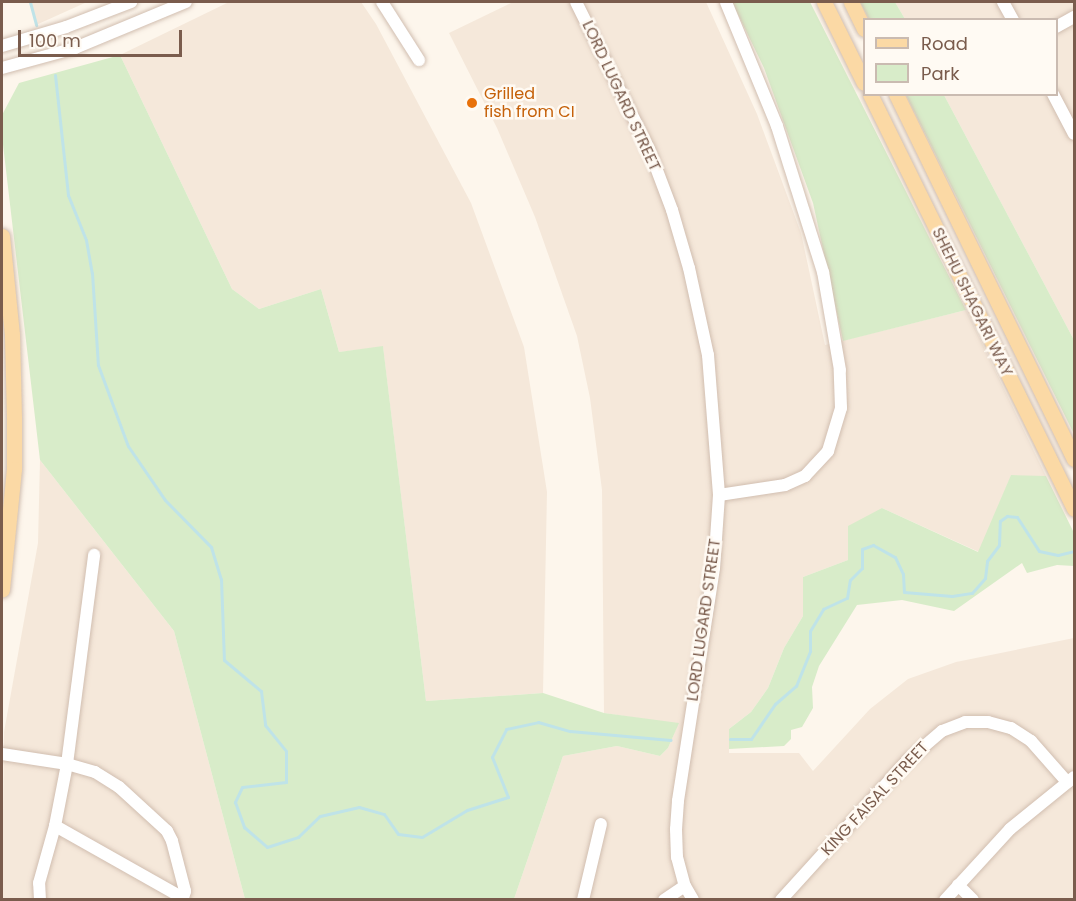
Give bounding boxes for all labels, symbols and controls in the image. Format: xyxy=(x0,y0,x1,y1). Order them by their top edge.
scale bar xyxy=(21,18,184,56)
street label: LORD LUGARD STREET xyxy=(578,18,664,174)
legend xyxy=(863,18,1058,96)
text: 100 m xyxy=(29,28,81,53)
text: Road xyxy=(921,31,968,56)
text: Park xyxy=(921,61,960,86)
place label: Grilled fish from CI xyxy=(484,84,575,122)
marker: Grilled fish from CI xyxy=(465,96,479,110)
street label: SHEHU SHAGARI WAY xyxy=(928,225,1016,379)
street label: LORD LUGARD STREET xyxy=(683,538,725,702)
street label: KING FAISAL STREET xyxy=(817,738,933,860)

